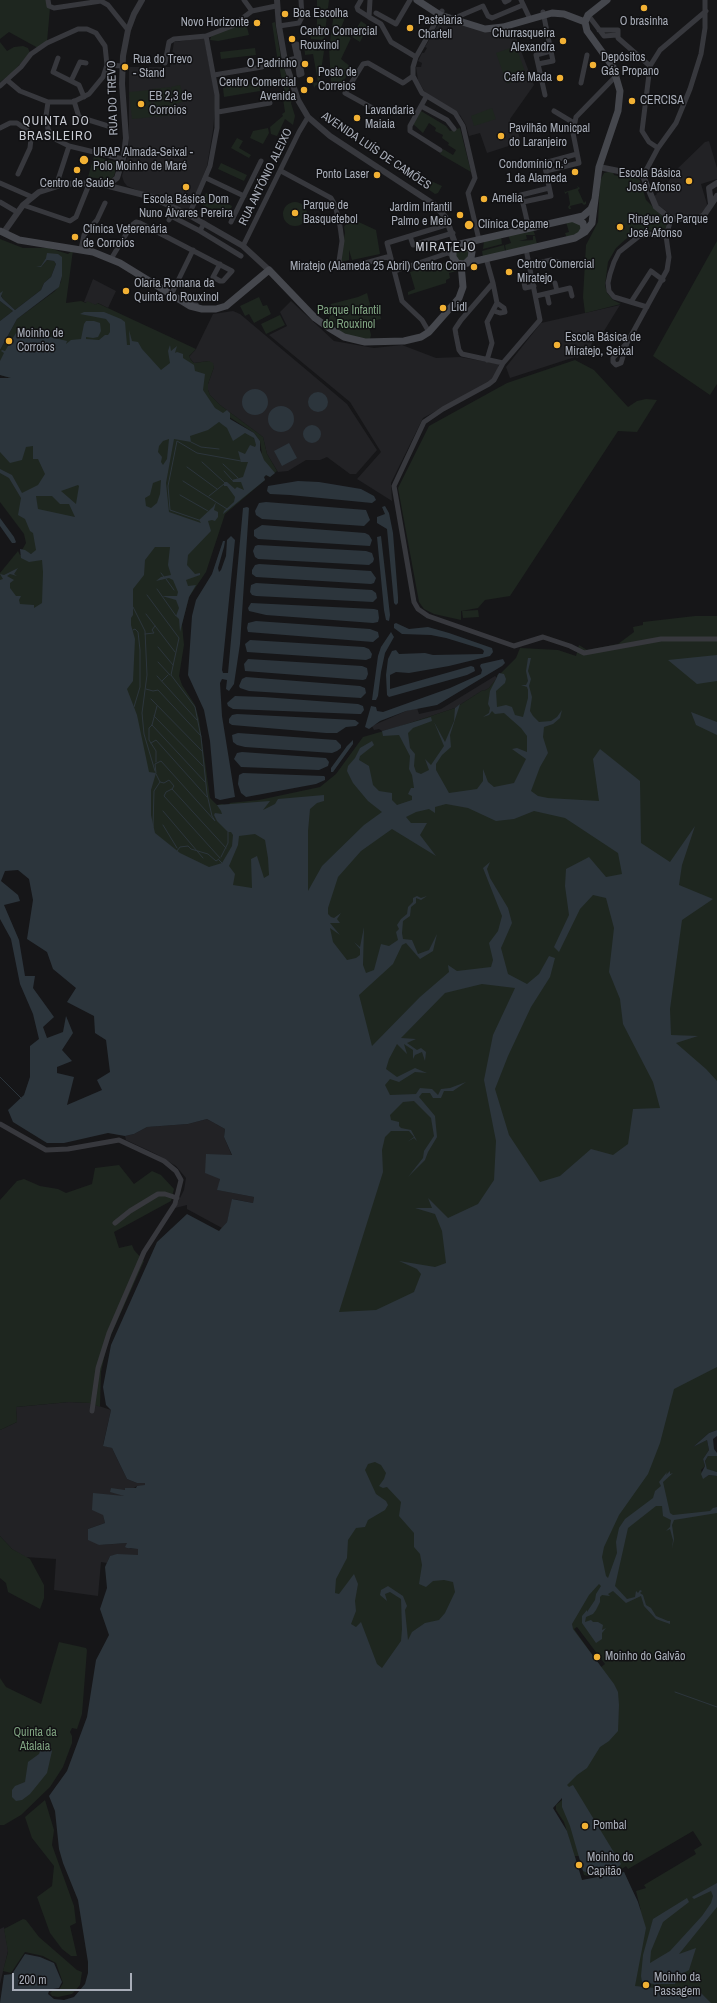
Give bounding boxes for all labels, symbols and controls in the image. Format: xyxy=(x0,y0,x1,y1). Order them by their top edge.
marker: O brasinha xyxy=(639,3,649,13)
place label: Boa Escolha xyxy=(293,7,348,21)
marker: Boa Escolha xyxy=(280,9,290,19)
place label: Pastelaria Chartell xyxy=(418,14,462,42)
place label: O brasinha xyxy=(620,15,668,29)
place label: Novo Horizonte xyxy=(181,16,249,30)
marker: Novo Horizonte xyxy=(252,18,262,28)
marker: Pastelaria Chartell xyxy=(405,23,415,33)
place label: Centro Comercial Rouxinol xyxy=(300,25,377,53)
place label: Churrasqueira Alexandra xyxy=(492,27,555,55)
marker: Centro Comercial Rouxinol xyxy=(287,34,297,44)
marker: Churrasqueira Alexandra xyxy=(558,36,568,46)
place label: Depósitos Gás Propano xyxy=(601,51,659,79)
place label: Rua do Trevo - Stand xyxy=(133,53,192,81)
place label: O Padrinho xyxy=(247,57,297,71)
marker: O Padrinho xyxy=(300,59,310,69)
street label: RUA DO TREVO xyxy=(104,60,122,136)
marker: Depósitos Gás Propano xyxy=(588,60,598,70)
marker: Rua do Trevo - Stand xyxy=(120,62,130,72)
place label: Posto de Correios xyxy=(318,66,357,94)
place label: Café Mada xyxy=(504,71,552,85)
marker: Café Mada xyxy=(555,73,565,83)
marker: Posto de Correios xyxy=(305,75,315,85)
place label: Centro Comercial Avenida xyxy=(219,76,296,104)
marker: Centro Comercial Avenida xyxy=(299,85,309,95)
place label: EB 2,3 de Corroios xyxy=(149,90,192,118)
place label: CERCISA xyxy=(640,94,684,108)
marker: CERCISA xyxy=(627,96,637,106)
marker: EB 2,3 de Corroios xyxy=(136,99,146,109)
place label: Lavandaria Maiaia xyxy=(365,104,414,132)
street label: AVENIDA LUÍS DE CAMÕES xyxy=(319,109,433,193)
marker: Lavandaria Maiaia xyxy=(352,113,362,123)
district label: QUINTA DO BRASILEIRO xyxy=(19,114,93,145)
place label: Pavilhão Municpal do Laranjeiro xyxy=(509,122,590,150)
street label: RUA ANTÓNIO ALEIXO xyxy=(236,126,296,228)
marker: Pavilhão Municpal do Laranjeiro xyxy=(496,131,506,141)
place label: URAP Almada-Seixal - Polo Moinho de Maré xyxy=(93,146,193,174)
marker: URAP Almada-Seixal - Polo Moinho de Maré xyxy=(78,154,90,166)
place label: Condomínio n.º 1 da Alameda xyxy=(499,158,567,186)
marker: Centro de Saúde xyxy=(72,165,82,175)
marker: Condomínio n.º 1 da Alameda xyxy=(570,167,580,177)
place label: Escola Básica José Afonso xyxy=(619,167,681,195)
place label: Ponto Laser xyxy=(316,168,369,182)
marker: Ponto Laser xyxy=(372,170,382,180)
marker: Escola Básica José Afonso xyxy=(684,176,694,186)
place label: Centro de Saúde xyxy=(40,177,114,191)
marker: Escola Básica Dom Nuno Álvares Pereira xyxy=(181,182,191,192)
place label: Amelia xyxy=(492,192,523,206)
place label: Escola Básica Dom Nuno Álvares Pereira xyxy=(139,193,233,221)
marker: Amelia xyxy=(479,194,489,204)
place label: Parque de Basquetebol xyxy=(303,199,358,227)
place label: Jardim Infantil Palmo e Meio xyxy=(390,201,452,229)
marker: Parque de Basquetebol xyxy=(290,208,300,218)
marker: Jardim Infantil Palmo e Meio xyxy=(455,210,465,220)
place label: Ringue do Parque José Afonso xyxy=(628,213,708,241)
place label: Clínica Cepame xyxy=(478,218,549,232)
marker: Clínica Cepame xyxy=(463,219,475,231)
marker: Ringue do Parque José Afonso xyxy=(615,222,625,232)
place label: Clínica Veterenária de Corroios xyxy=(83,223,167,251)
marker: Clínica Veterenária de Corroios xyxy=(70,232,80,242)
district label: MIRATEJO xyxy=(415,240,477,256)
place label: Centro Comercial Miratejo xyxy=(517,258,594,286)
place label: Miratejo (Alameda 25 Abril) Centro Com xyxy=(290,260,466,274)
marker: Miratejo (Alameda 25 Abril) Centro Com xyxy=(469,262,479,272)
marker: Centro Comercial Miratejo xyxy=(504,267,514,277)
place label: Olaria Romana da Quinta do Rouxinol xyxy=(134,277,219,305)
marker: Olaria Romana da Quinta do Rouxinol xyxy=(121,286,131,296)
place label: Lidl xyxy=(451,301,467,315)
marker: Lidl xyxy=(438,303,448,313)
park label: Parque Infantil do Rouxinol xyxy=(317,304,381,332)
place label: Moinho de Corroios xyxy=(17,327,63,355)
place label: Escola Básica de Miratejo, Seixal xyxy=(565,331,641,359)
marker: Moinho de Corroios xyxy=(4,336,14,346)
marker: Escola Básica de Miratejo, Seixal xyxy=(552,340,562,350)
place label: Moinho do Galvão xyxy=(605,1650,685,1664)
marker: Moinho do Galvão xyxy=(592,1652,602,1662)
park label: Quinta da Atalaia xyxy=(13,1726,57,1754)
place label: Pombal xyxy=(593,1819,626,1833)
marker: Pombal xyxy=(580,1821,590,1831)
place label: Moinho do Capitão xyxy=(587,1851,633,1879)
marker: Moinho do Capitão xyxy=(574,1860,584,1870)
scale bar xyxy=(14,1965,134,1991)
place label: Moinho da Passagem xyxy=(654,1971,700,1999)
text: 200 m xyxy=(19,1972,46,1988)
marker: Moinho da Passagem xyxy=(641,1980,651,1990)

